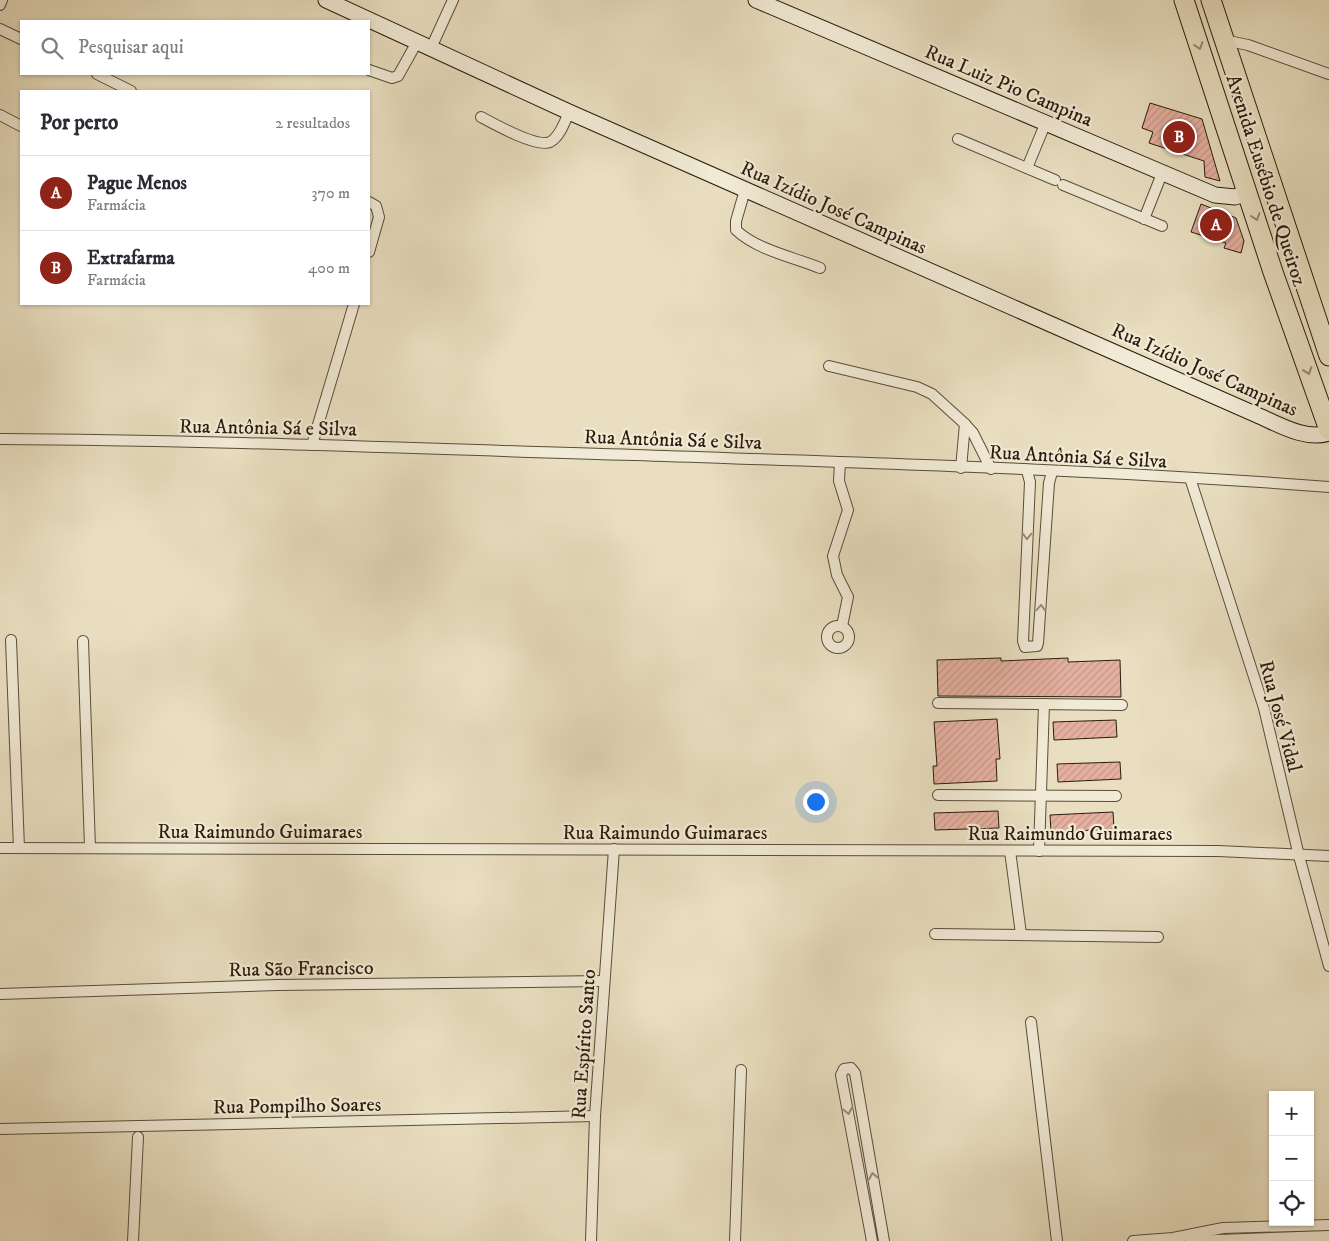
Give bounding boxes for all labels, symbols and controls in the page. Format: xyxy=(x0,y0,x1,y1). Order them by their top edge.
search box xyxy=(20,20,370,75)
icon: search xyxy=(38,34,66,62)
text: Pesquisar aqui xyxy=(78,36,184,59)
street label: Rua Luiz Pio Campina xyxy=(921,40,1096,133)
one-way arrow xyxy=(1193,42,1203,50)
street label: Avenida Eusébio de Queiroz xyxy=(1219,71,1312,290)
text: Por perto xyxy=(40,110,118,136)
text: 2 resultados xyxy=(275,113,350,133)
pin: B xyxy=(1163,118,1195,156)
street label: Rua Izídio José Campinas xyxy=(736,156,931,261)
text: Pague Menos xyxy=(87,172,187,195)
text: A xyxy=(51,183,61,203)
text: 370 m xyxy=(312,183,350,203)
text: Farmácia xyxy=(87,195,146,215)
pin: A xyxy=(1200,206,1232,244)
one-way arrow xyxy=(1250,213,1260,221)
text: Extrafarma xyxy=(87,247,175,270)
text: B xyxy=(51,258,61,278)
text: 400 m xyxy=(308,258,350,278)
text: Farmácia xyxy=(87,270,146,290)
street label: Rua Izídio José Campinas xyxy=(1107,318,1302,423)
one-way arrow xyxy=(1302,366,1312,375)
street label: Rua Antônia Sá e Silva xyxy=(179,414,358,443)
street label: Rua Antônia Sá e Silva xyxy=(584,425,763,456)
street label: Rua Antônia Sá e Silva xyxy=(988,440,1168,475)
one-way arrow xyxy=(1022,533,1033,541)
one-way arrow xyxy=(1035,604,1046,612)
street label: Rua José Vidal xyxy=(1253,658,1306,775)
your location xyxy=(803,789,829,815)
street label: Rua Raimundo Guimaraes xyxy=(158,820,363,845)
street label: Rua Raimundo Guimaraes xyxy=(563,821,768,846)
street label: Rua Raimundo Guimaraes xyxy=(968,822,1173,847)
street label: Rua São Francisco xyxy=(228,956,374,983)
street label: Rua Espírito Santo xyxy=(567,968,602,1120)
map controls xyxy=(1269,1091,1314,1226)
button: + xyxy=(1269,1091,1314,1136)
street label: Rua Pompilho Soares xyxy=(213,1093,382,1120)
one-way arrow xyxy=(842,1107,853,1116)
button: − xyxy=(1269,1136,1314,1181)
one-way arrow xyxy=(868,1171,878,1180)
button: locate xyxy=(1269,1181,1314,1226)

